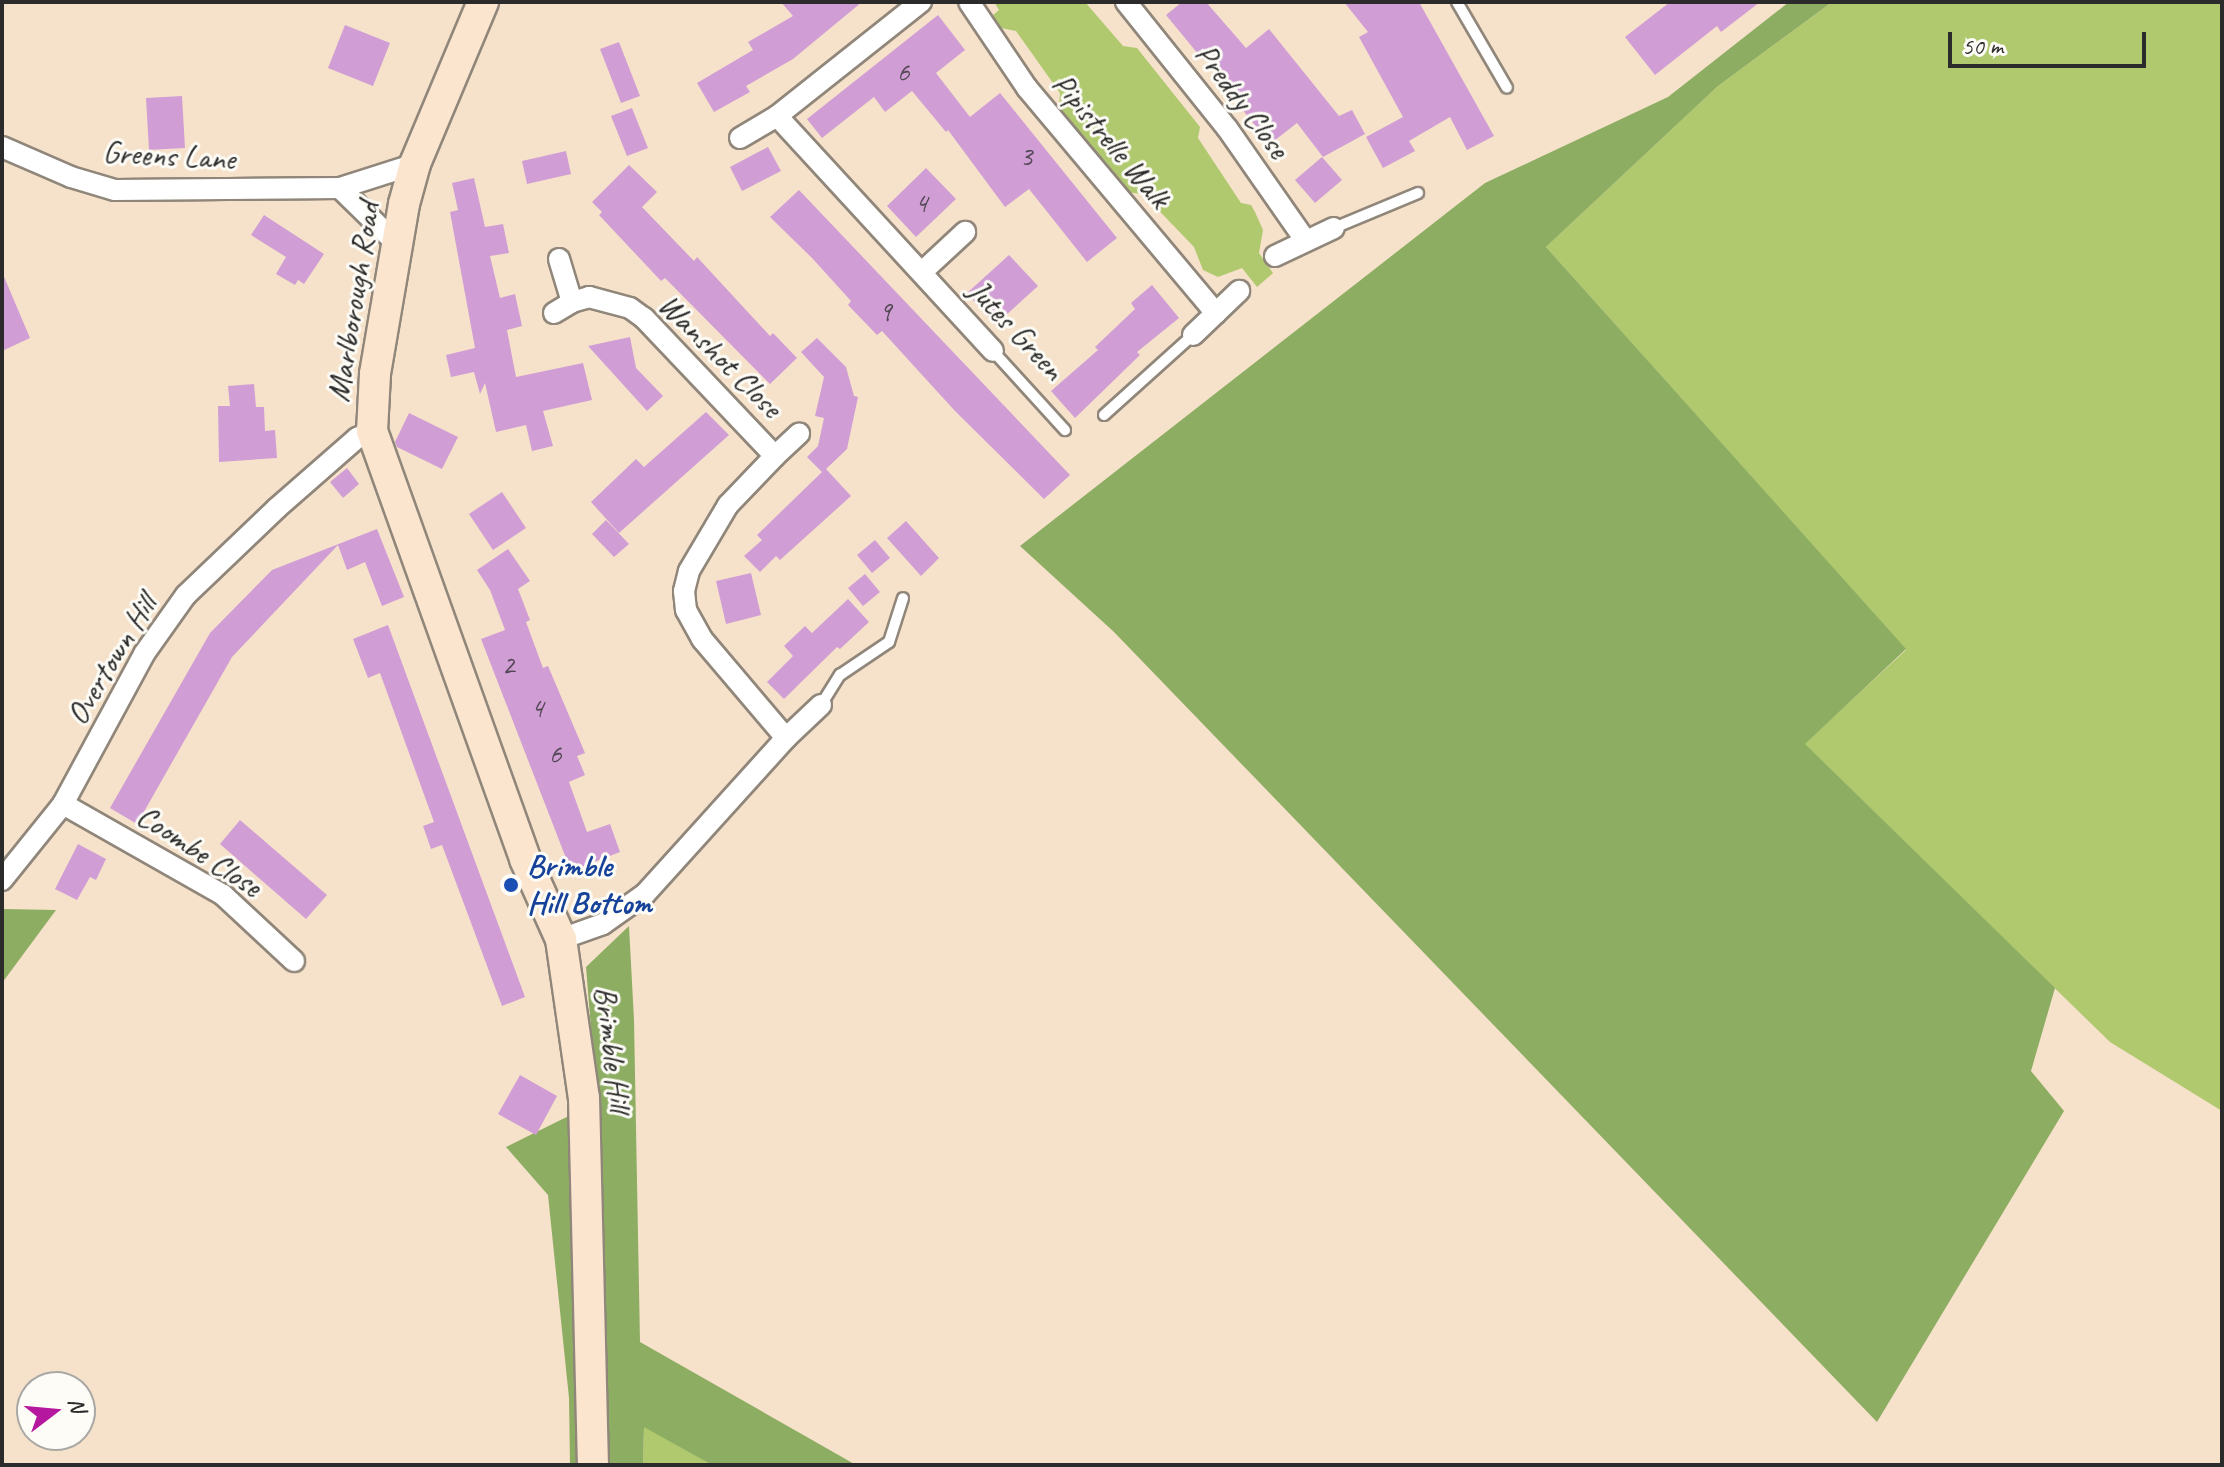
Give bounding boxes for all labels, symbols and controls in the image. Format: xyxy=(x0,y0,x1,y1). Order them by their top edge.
scale bar xyxy=(1952,16,2150,66)
text: 50 m xyxy=(1962,31,2003,61)
street label: Preddy Close xyxy=(1186,36,1298,166)
house number: 6 xyxy=(897,55,909,89)
street label: Pipistrelle Walk xyxy=(1043,65,1179,217)
street label: Greens Lane xyxy=(101,133,237,179)
house number: 3 xyxy=(1020,139,1032,173)
house number: 4 xyxy=(915,186,927,220)
street label: Marlborough Road xyxy=(319,200,389,404)
street label: Jutes Green xyxy=(960,272,1072,388)
street label: Wanshot Close xyxy=(650,286,790,426)
house number: 9 xyxy=(879,295,891,329)
street label: Overtown Hill xyxy=(58,588,166,732)
house number: 2 xyxy=(502,648,514,682)
house number: 4 xyxy=(531,691,543,725)
house number: 6 xyxy=(549,737,561,771)
street label: Coombe Close xyxy=(129,797,269,905)
place label: Brimble Hill Bottom xyxy=(527,848,650,923)
marker: Brimble Hill Bottom xyxy=(502,876,520,894)
street label: Brimble Hill xyxy=(585,984,639,1114)
north arrow xyxy=(16,1371,96,1451)
text: N xyxy=(62,1395,92,1415)

